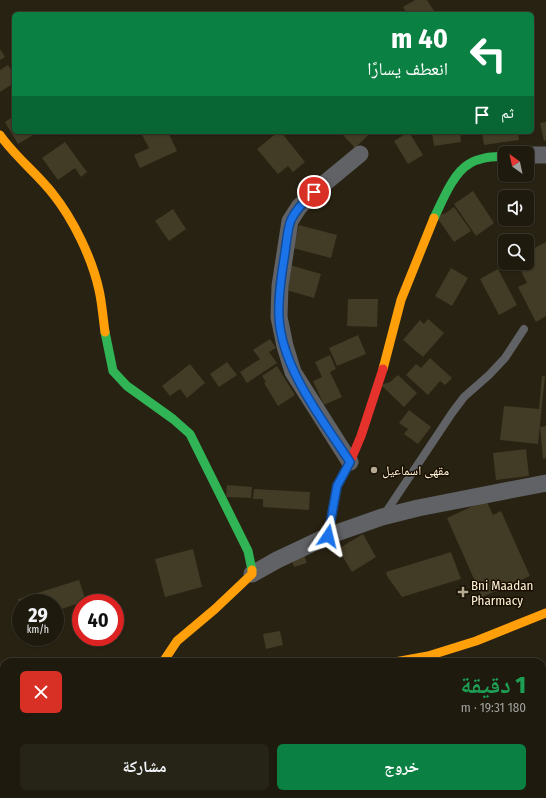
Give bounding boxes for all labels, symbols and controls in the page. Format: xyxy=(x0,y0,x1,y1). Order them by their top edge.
text: 40 m xyxy=(391,22,448,55)
icon: left xyxy=(462,28,514,80)
text: انعطف يسارًا xyxy=(367,58,448,80)
icon: arrive xyxy=(471,104,493,126)
text: ثم xyxy=(501,104,514,122)
north arrow xyxy=(498,146,534,182)
map controls xyxy=(498,146,534,270)
pin xyxy=(297,175,331,209)
icon: arrive xyxy=(303,181,325,203)
button: sound xyxy=(498,190,534,226)
button: search xyxy=(498,234,534,270)
place label: مقهى اسماعيل xyxy=(382,463,449,479)
marker: مقهى اسماعيل xyxy=(369,465,379,475)
position arrow xyxy=(307,515,349,557)
place label: Bni Maadan Pharmacy xyxy=(471,578,533,608)
marker: Bni Maadan Pharmacy xyxy=(458,587,468,597)
speed limit sign: 40 xyxy=(72,594,124,646)
text: 29 xyxy=(28,603,48,627)
text: km/h xyxy=(27,624,49,636)
button: close xyxy=(20,671,62,713)
text: 1 دقيقة xyxy=(460,671,526,699)
text: 180 m · 19:31 xyxy=(461,700,526,715)
button: مشاركة xyxy=(20,744,269,790)
button: خروج xyxy=(277,744,526,790)

